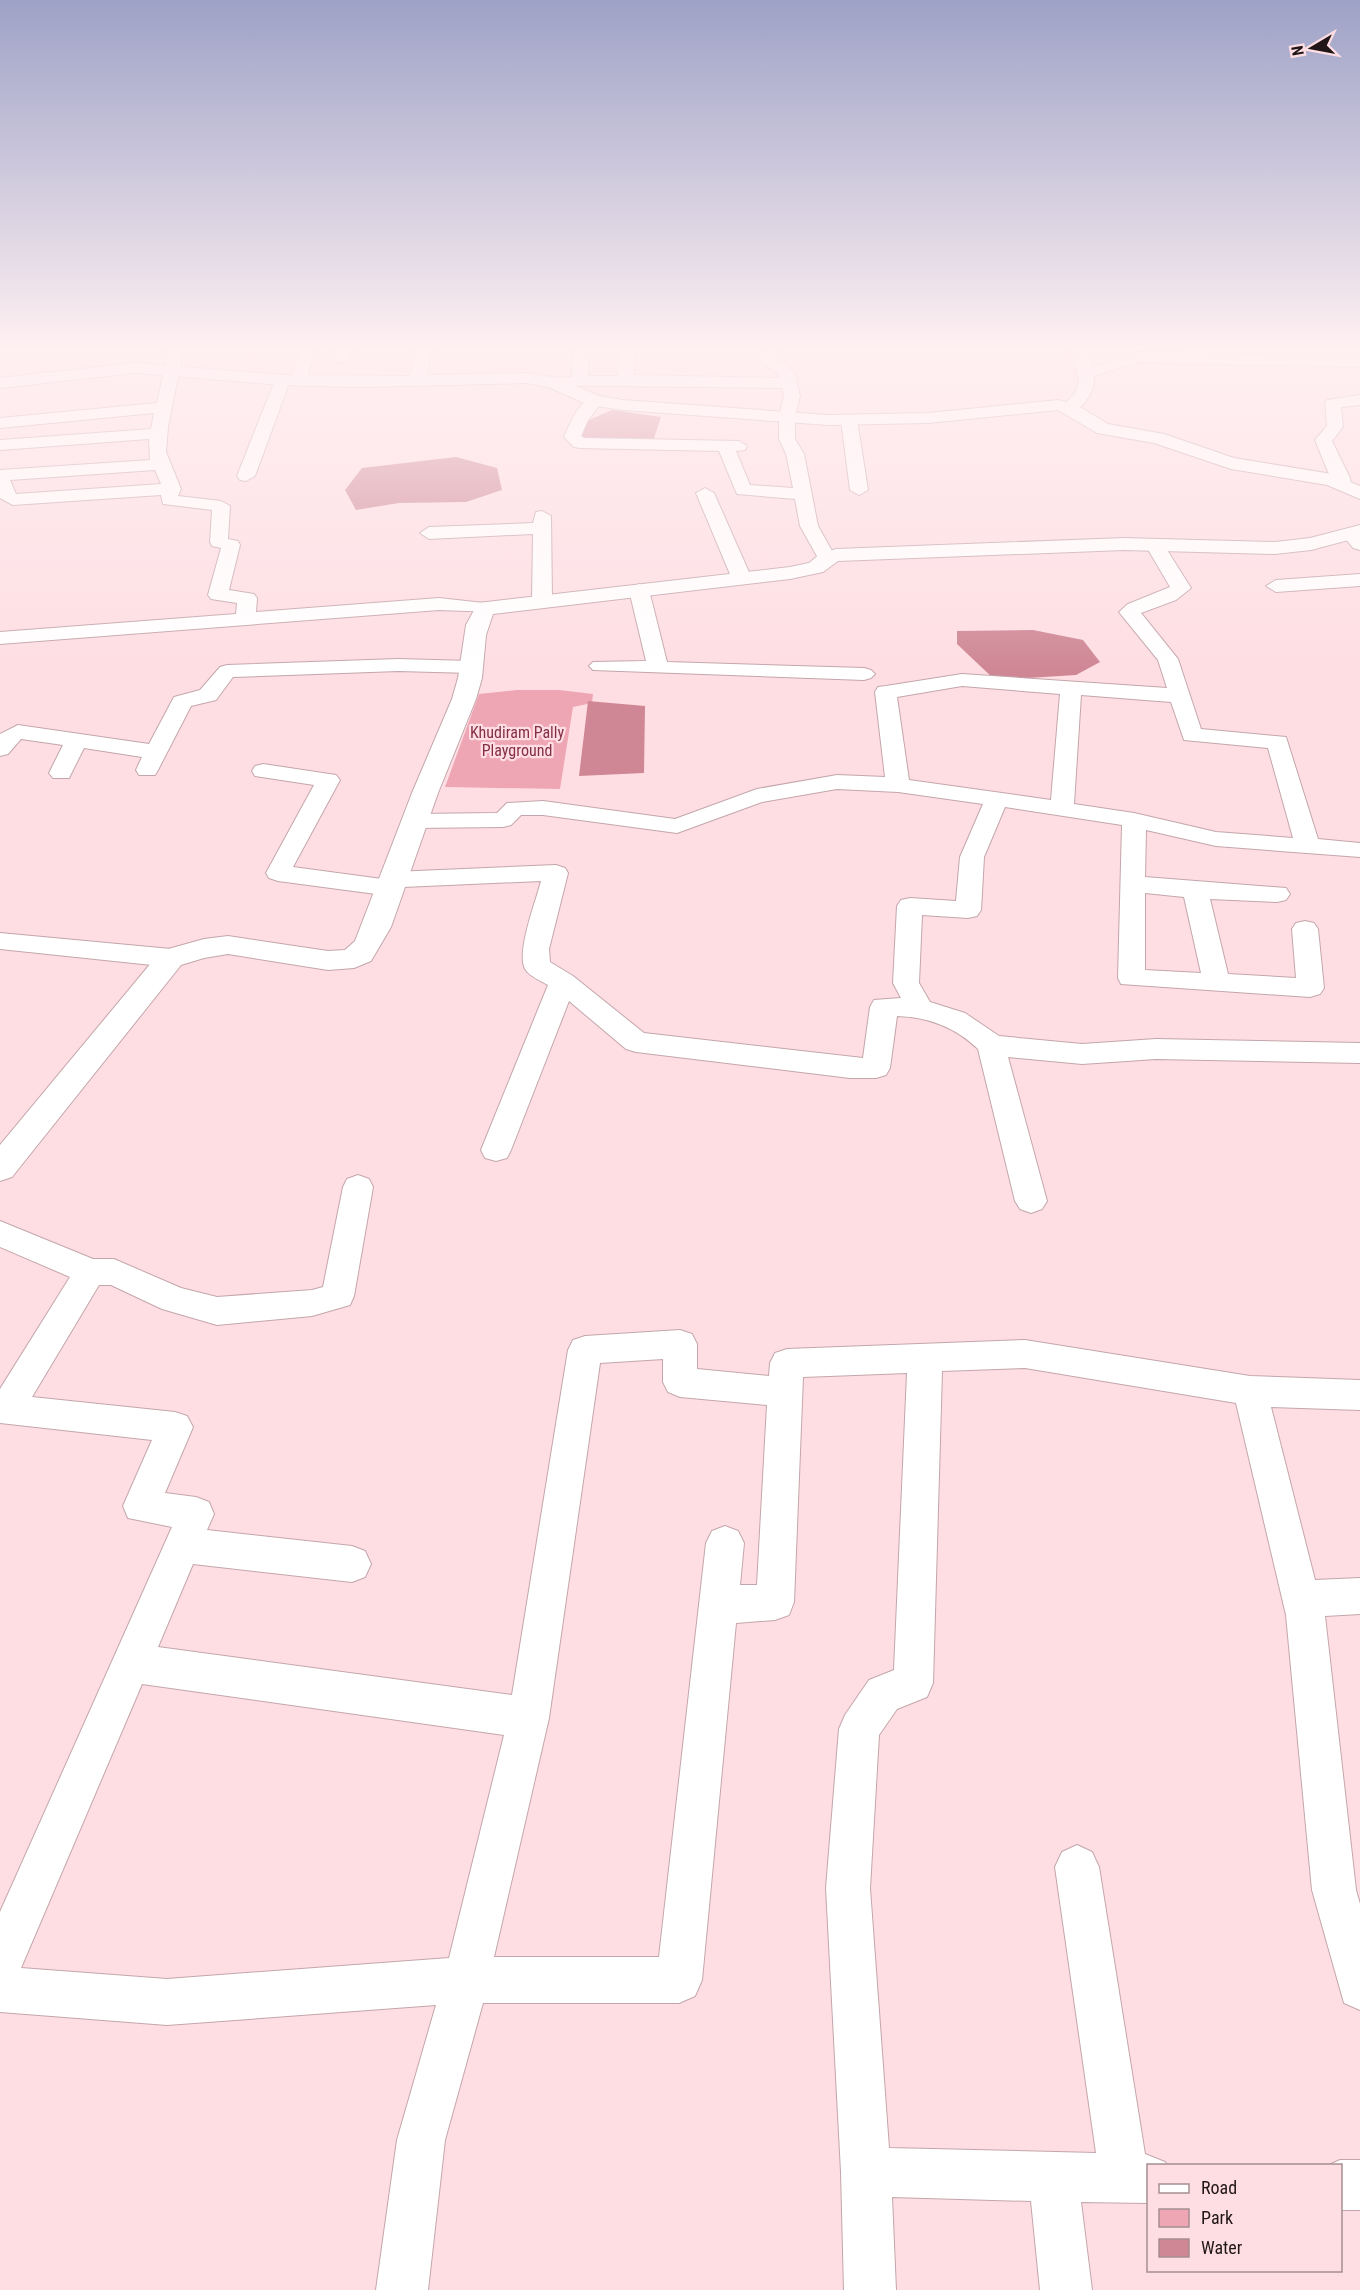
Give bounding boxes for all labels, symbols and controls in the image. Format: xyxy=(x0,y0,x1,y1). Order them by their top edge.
north arrow xyxy=(1282,18,1342,78)
text: N xyxy=(1288,44,1308,57)
park label: Khudiram Pally Playground xyxy=(470,723,564,760)
legend xyxy=(1147,2164,1342,2272)
text: Road xyxy=(1201,2177,1237,2198)
text: Park xyxy=(1201,2207,1233,2228)
text: Water xyxy=(1201,2237,1243,2258)

